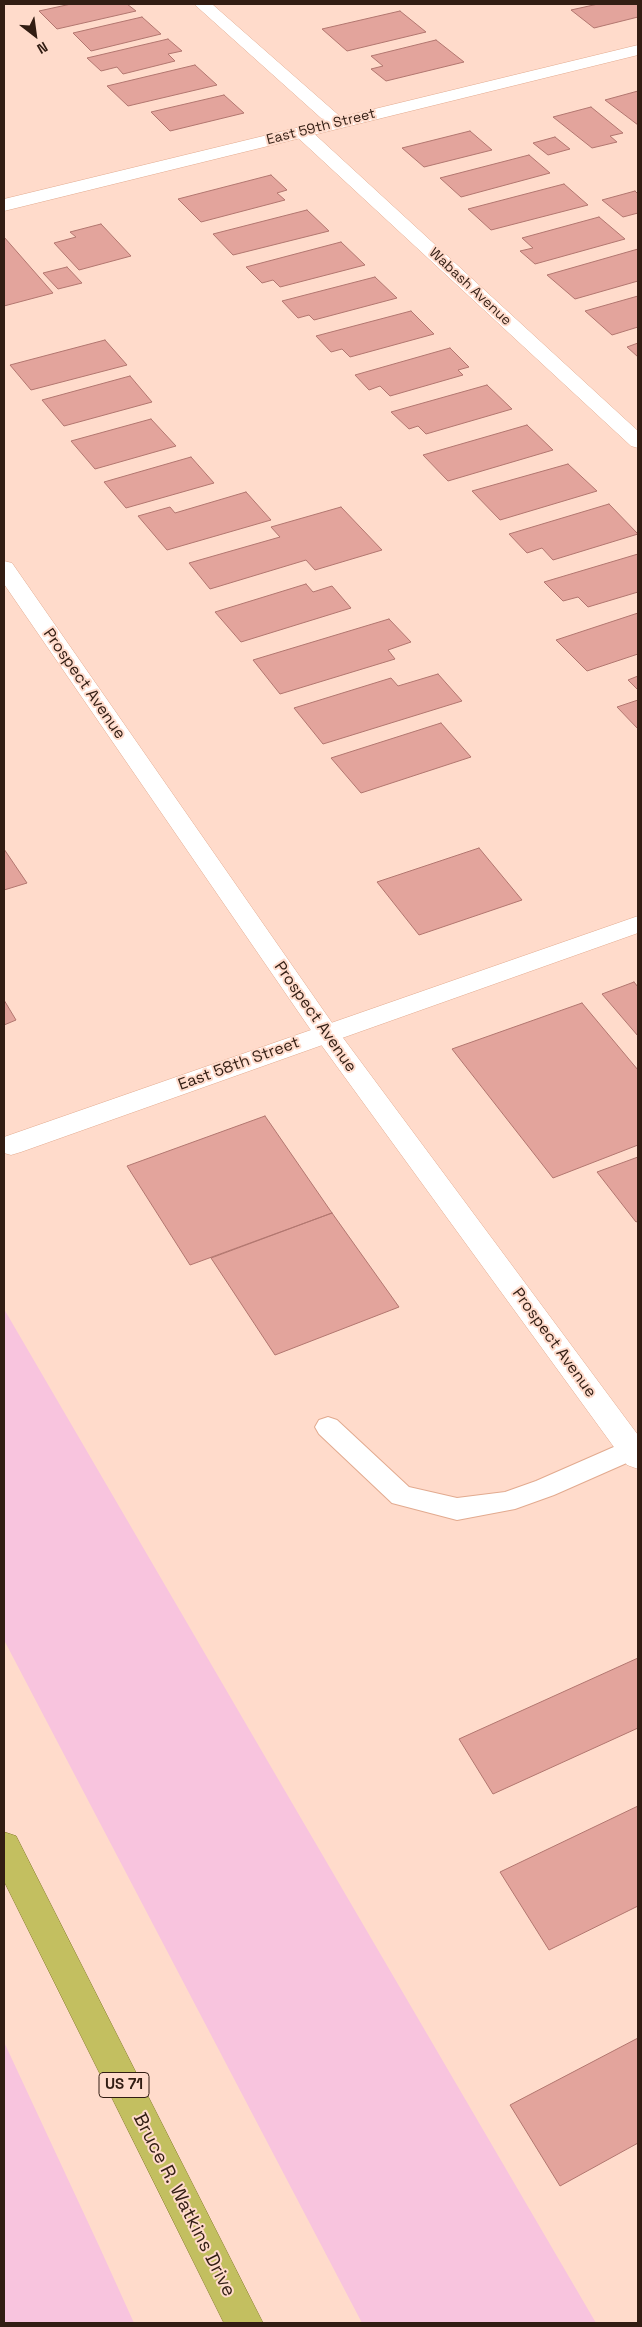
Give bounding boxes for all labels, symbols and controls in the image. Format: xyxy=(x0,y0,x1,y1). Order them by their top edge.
north arrow xyxy=(10,10,60,60)
text: N xyxy=(34,38,51,58)
street label: East 59th Street xyxy=(265,105,377,149)
street label: Wabash Avenue xyxy=(425,245,515,329)
street label: Prospect Avenue xyxy=(39,625,129,743)
street label: Prospect Avenue xyxy=(270,958,360,1076)
street label: East 58th Street xyxy=(176,1033,302,1095)
street label: Prospect Avenue xyxy=(508,1284,600,1402)
road number: US 71 xyxy=(99,2072,149,2098)
street label: Bruce R. Watkins Drive xyxy=(128,2109,240,2301)

